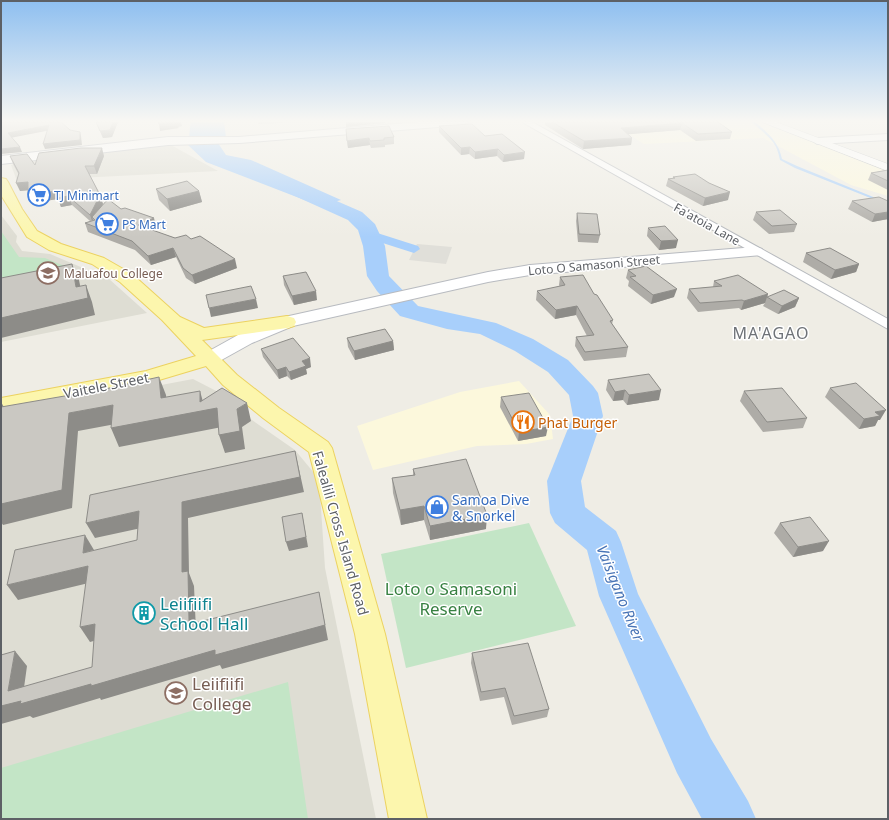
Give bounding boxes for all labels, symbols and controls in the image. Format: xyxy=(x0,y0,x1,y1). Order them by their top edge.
supermarket icon: TJ Minimart xyxy=(26,182,52,208)
place label: TJ Minimart xyxy=(54,187,119,204)
street label: Fa'atoia Lane xyxy=(671,199,743,249)
supermarket icon: PS Mart xyxy=(94,211,120,237)
place label: PS Mart xyxy=(122,216,167,233)
street label: Loto O Samasoni Street xyxy=(527,251,661,279)
school or university icon: Maluafou College xyxy=(35,260,61,286)
place label: Maluafou College xyxy=(64,265,163,282)
district label: MA'AGAO xyxy=(732,322,810,344)
street label: Vaitele Street xyxy=(62,367,150,403)
restaurant icon: Phat Burger xyxy=(510,409,536,435)
place label: Phat Burger xyxy=(538,413,618,432)
street label: Falealili Cross Island Road xyxy=(308,449,374,617)
place label: Samoa Dive & Snorkel xyxy=(452,490,530,525)
shop icon: Samoa Dive & Snorkel xyxy=(424,494,450,520)
water label: Vaisigano River xyxy=(593,542,650,645)
park label: Loto o Samasoni Reserve xyxy=(385,577,517,620)
place label: Leiifiifi School Hall xyxy=(160,592,248,635)
building icon: Leiifiifi School Hall xyxy=(131,600,157,626)
place label: Leiifiifi College xyxy=(192,672,251,715)
school or university icon: Leiifiifi College xyxy=(163,680,189,706)

